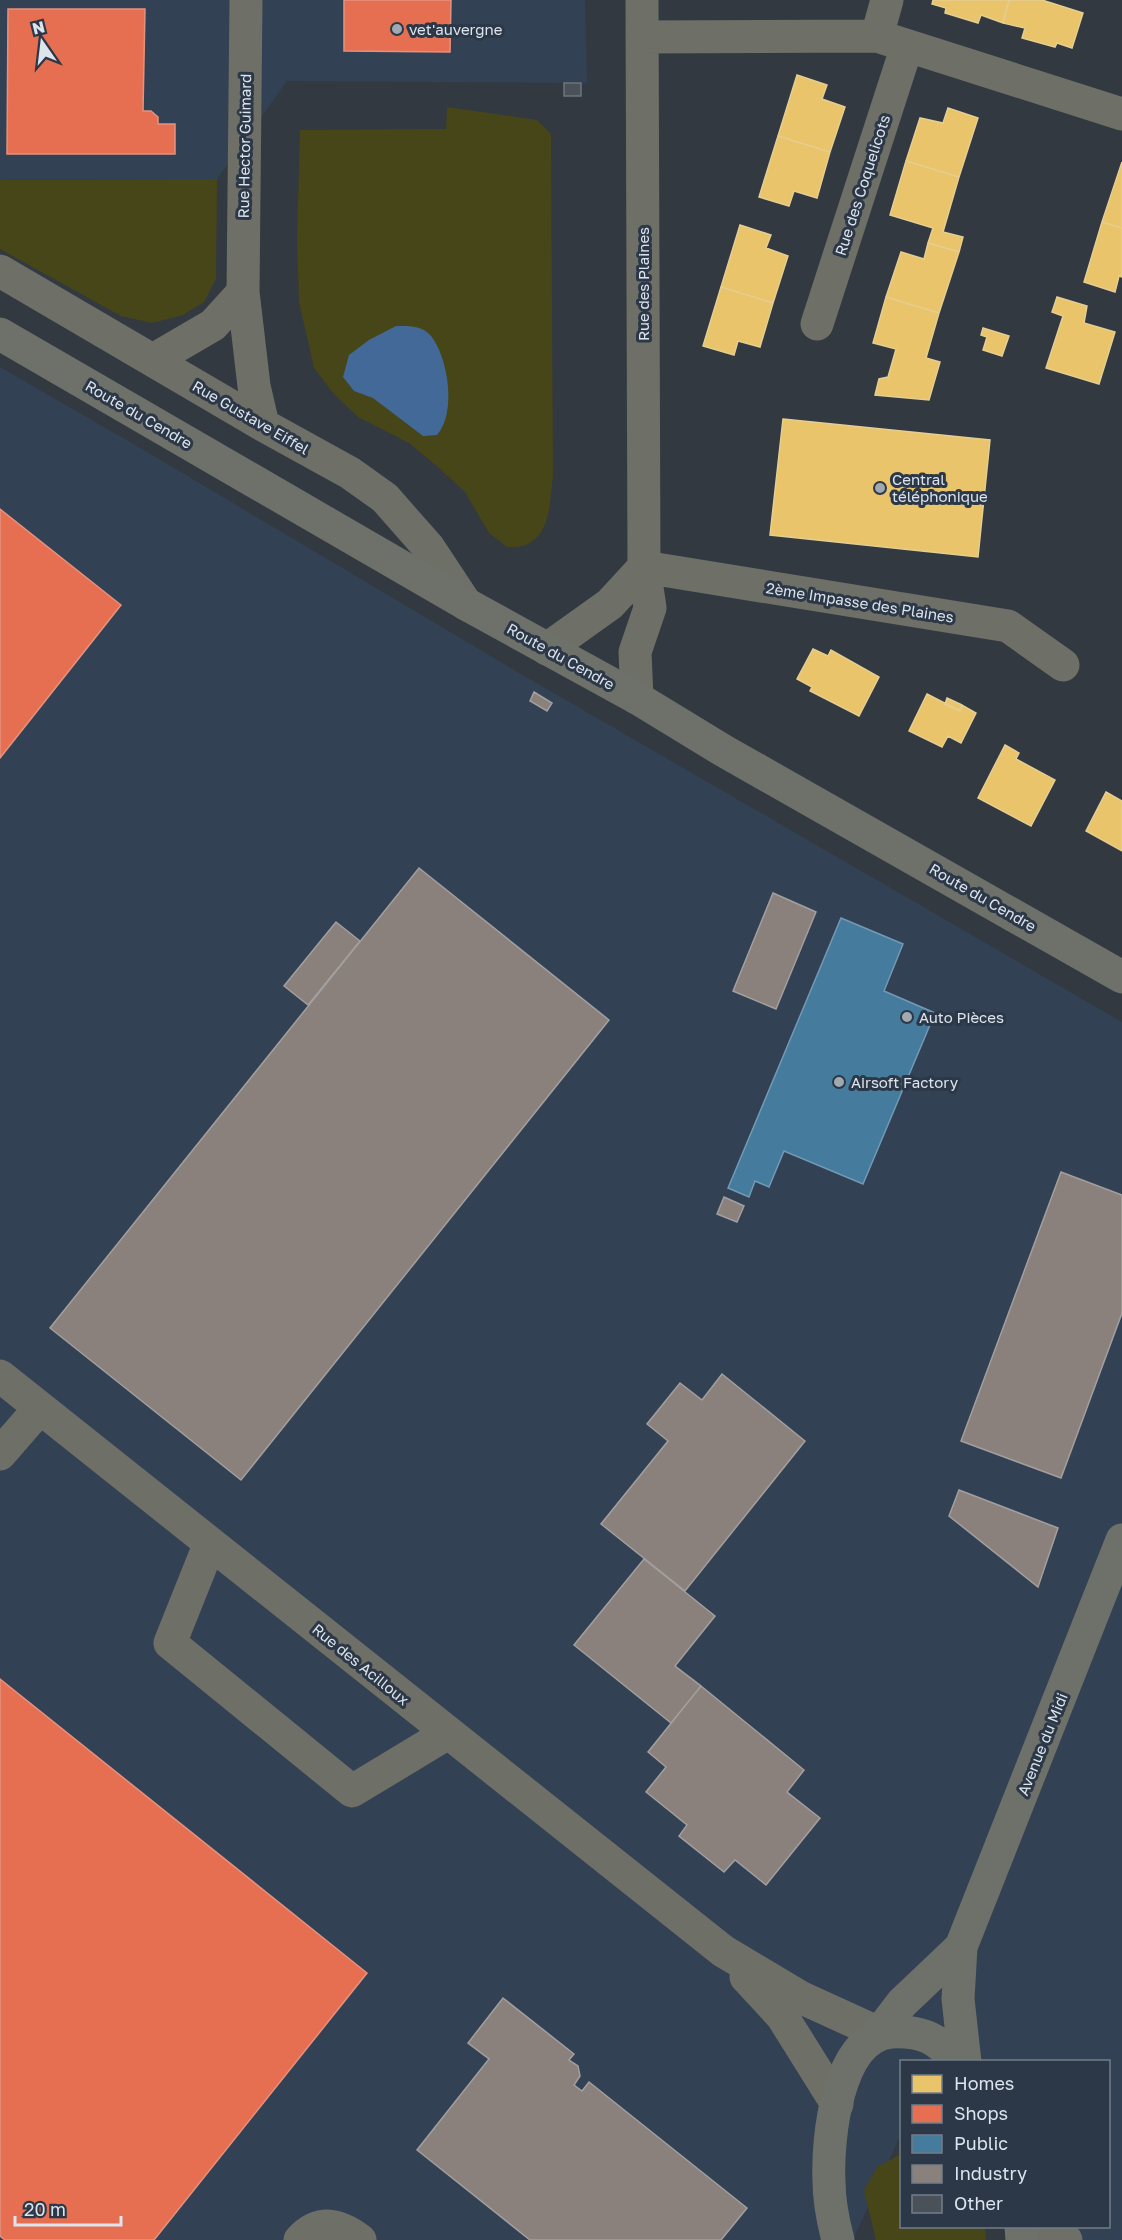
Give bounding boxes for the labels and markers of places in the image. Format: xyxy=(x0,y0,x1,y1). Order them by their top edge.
place label: vet'auvergne xyxy=(409,20,503,38)
marker: vet'auvergne xyxy=(390,22,404,36)
place label: Central téléphonique xyxy=(892,470,988,505)
marker: Central téléphonique xyxy=(873,481,887,495)
place label: Auto Pièces xyxy=(919,1008,1004,1026)
marker: Auto Pièces xyxy=(900,1010,914,1024)
place label: Airsoft Factory xyxy=(851,1073,959,1091)
marker: Airsoft Factory xyxy=(832,1075,846,1089)

